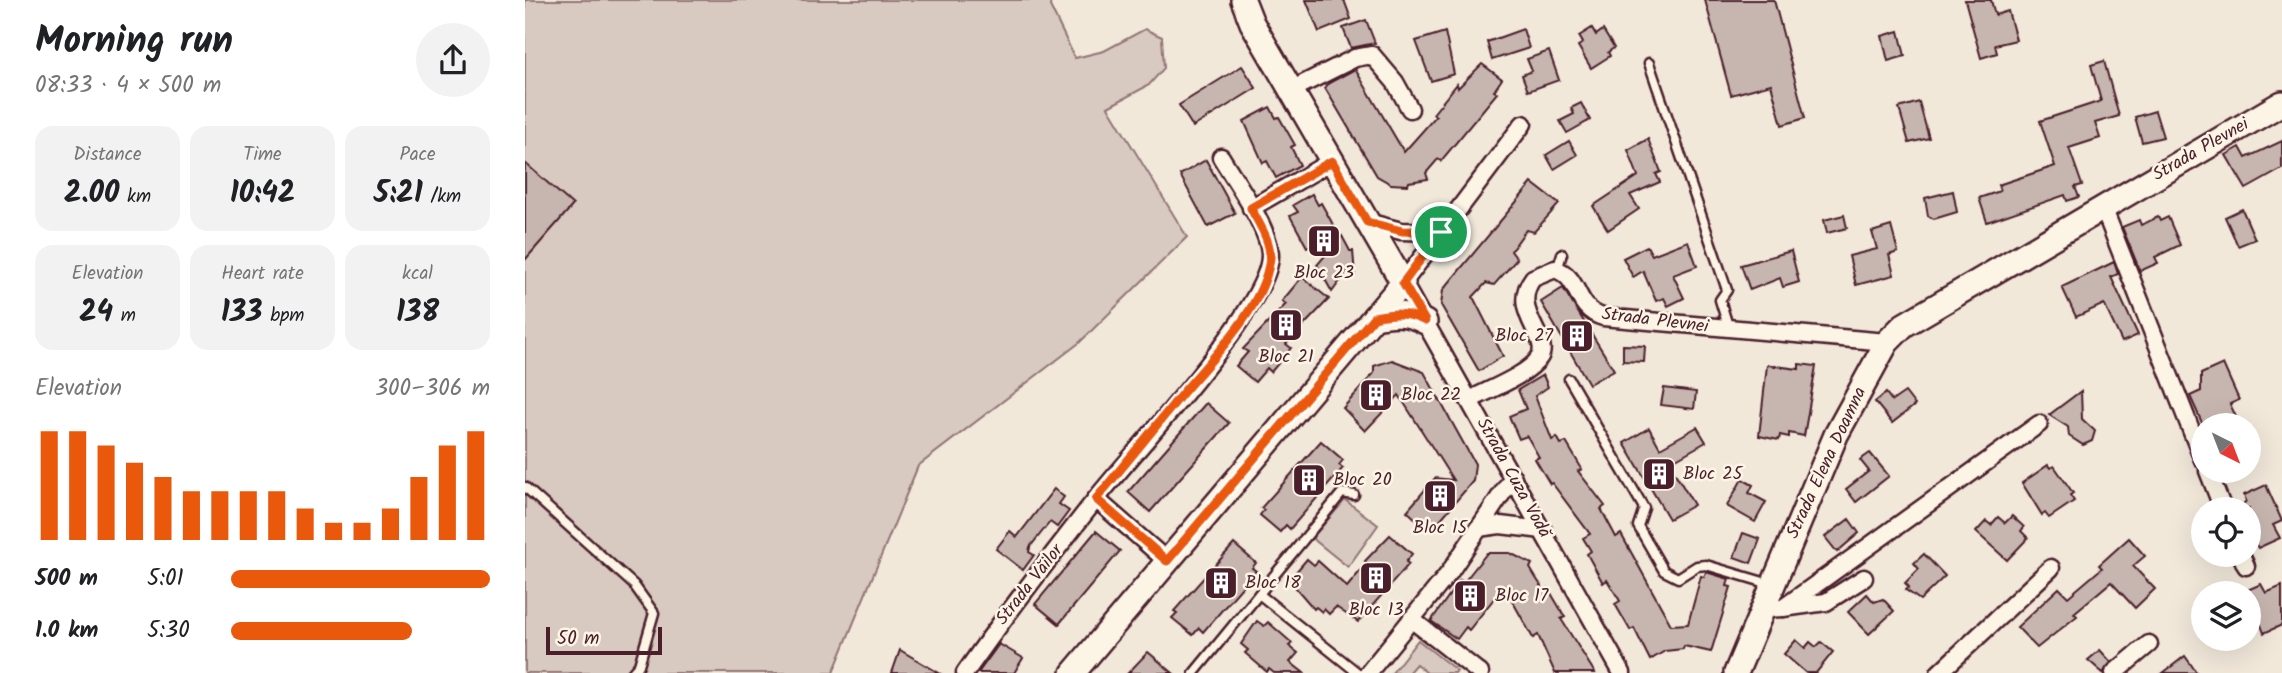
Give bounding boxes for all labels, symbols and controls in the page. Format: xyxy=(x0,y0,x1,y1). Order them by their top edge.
text: Morning run xyxy=(35,12,233,72)
button: share xyxy=(416,23,490,97)
text: 08:33 · 4 × 500 m xyxy=(35,68,221,104)
street label: Strada Plevnei xyxy=(2147,110,2255,189)
text: Distance xyxy=(73,140,142,170)
text: Time xyxy=(243,140,282,170)
text: Pace xyxy=(399,140,436,170)
text: 2.00 xyxy=(64,170,119,218)
text: 10:42 xyxy=(230,170,295,218)
text: 5:21 xyxy=(374,170,423,218)
text: km xyxy=(119,182,151,212)
text: /km xyxy=(423,182,461,212)
pin xyxy=(1411,202,1471,262)
icon: arrive xyxy=(1422,213,1460,251)
building icon: Bloc 23 xyxy=(1305,222,1343,260)
text: Elevation xyxy=(72,259,143,289)
text: Heart rate xyxy=(221,259,304,289)
text: kcal xyxy=(402,259,433,289)
place label: Bloc 23 xyxy=(1294,259,1354,288)
text: 24 xyxy=(79,289,113,337)
text: 133 xyxy=(221,289,263,337)
text: 138 xyxy=(396,289,439,337)
street label: Strada Plevnei xyxy=(1600,300,1711,342)
text: m xyxy=(113,301,136,331)
text: bpm xyxy=(263,301,304,331)
building icon: Bloc 21 xyxy=(1267,306,1305,344)
building icon: Bloc 27 xyxy=(1558,317,1596,355)
place label: Bloc 27 xyxy=(1495,322,1554,351)
place label: Bloc 21 xyxy=(1258,343,1314,372)
text: Elevation xyxy=(35,371,122,407)
text: 300–306 m xyxy=(375,371,490,407)
building icon: Bloc 22 xyxy=(1357,376,1395,414)
place label: Bloc 22 xyxy=(1401,381,1461,410)
street label: Strada Elena Doamna xyxy=(1779,382,1875,544)
street label: Strada Cuza Vodă xyxy=(1468,412,1559,545)
north arrow xyxy=(2191,413,2261,483)
map controls xyxy=(2191,413,2261,651)
building icon: Bloc 25 xyxy=(1640,455,1678,493)
place label: Bloc 25 xyxy=(1683,460,1744,489)
building icon: Bloc 20 xyxy=(1290,461,1328,499)
place label: Bloc 20 xyxy=(1333,466,1392,495)
building icon: Bloc 15 xyxy=(1421,477,1459,515)
button: locate xyxy=(2191,497,2261,567)
place label: Bloc 15 xyxy=(1413,514,1469,543)
street label: Strada Văilor xyxy=(989,537,1072,632)
building icon: Bloc 13 xyxy=(1357,559,1395,597)
text: 500 m xyxy=(35,561,98,597)
text: 5:01 xyxy=(147,561,184,597)
building icon: Bloc 18 xyxy=(1202,564,1240,602)
place label: Bloc 18 xyxy=(1245,569,1301,598)
building icon: Bloc 17 xyxy=(1451,577,1489,615)
button: layers xyxy=(2191,581,2261,651)
place label: Bloc 17 xyxy=(1495,582,1549,611)
place label: Bloc 13 xyxy=(1348,596,1404,625)
text: 1.0 km xyxy=(35,613,98,649)
text: 5:30 xyxy=(147,613,190,649)
scale bar xyxy=(546,624,661,656)
text: 50 m xyxy=(557,624,599,654)

